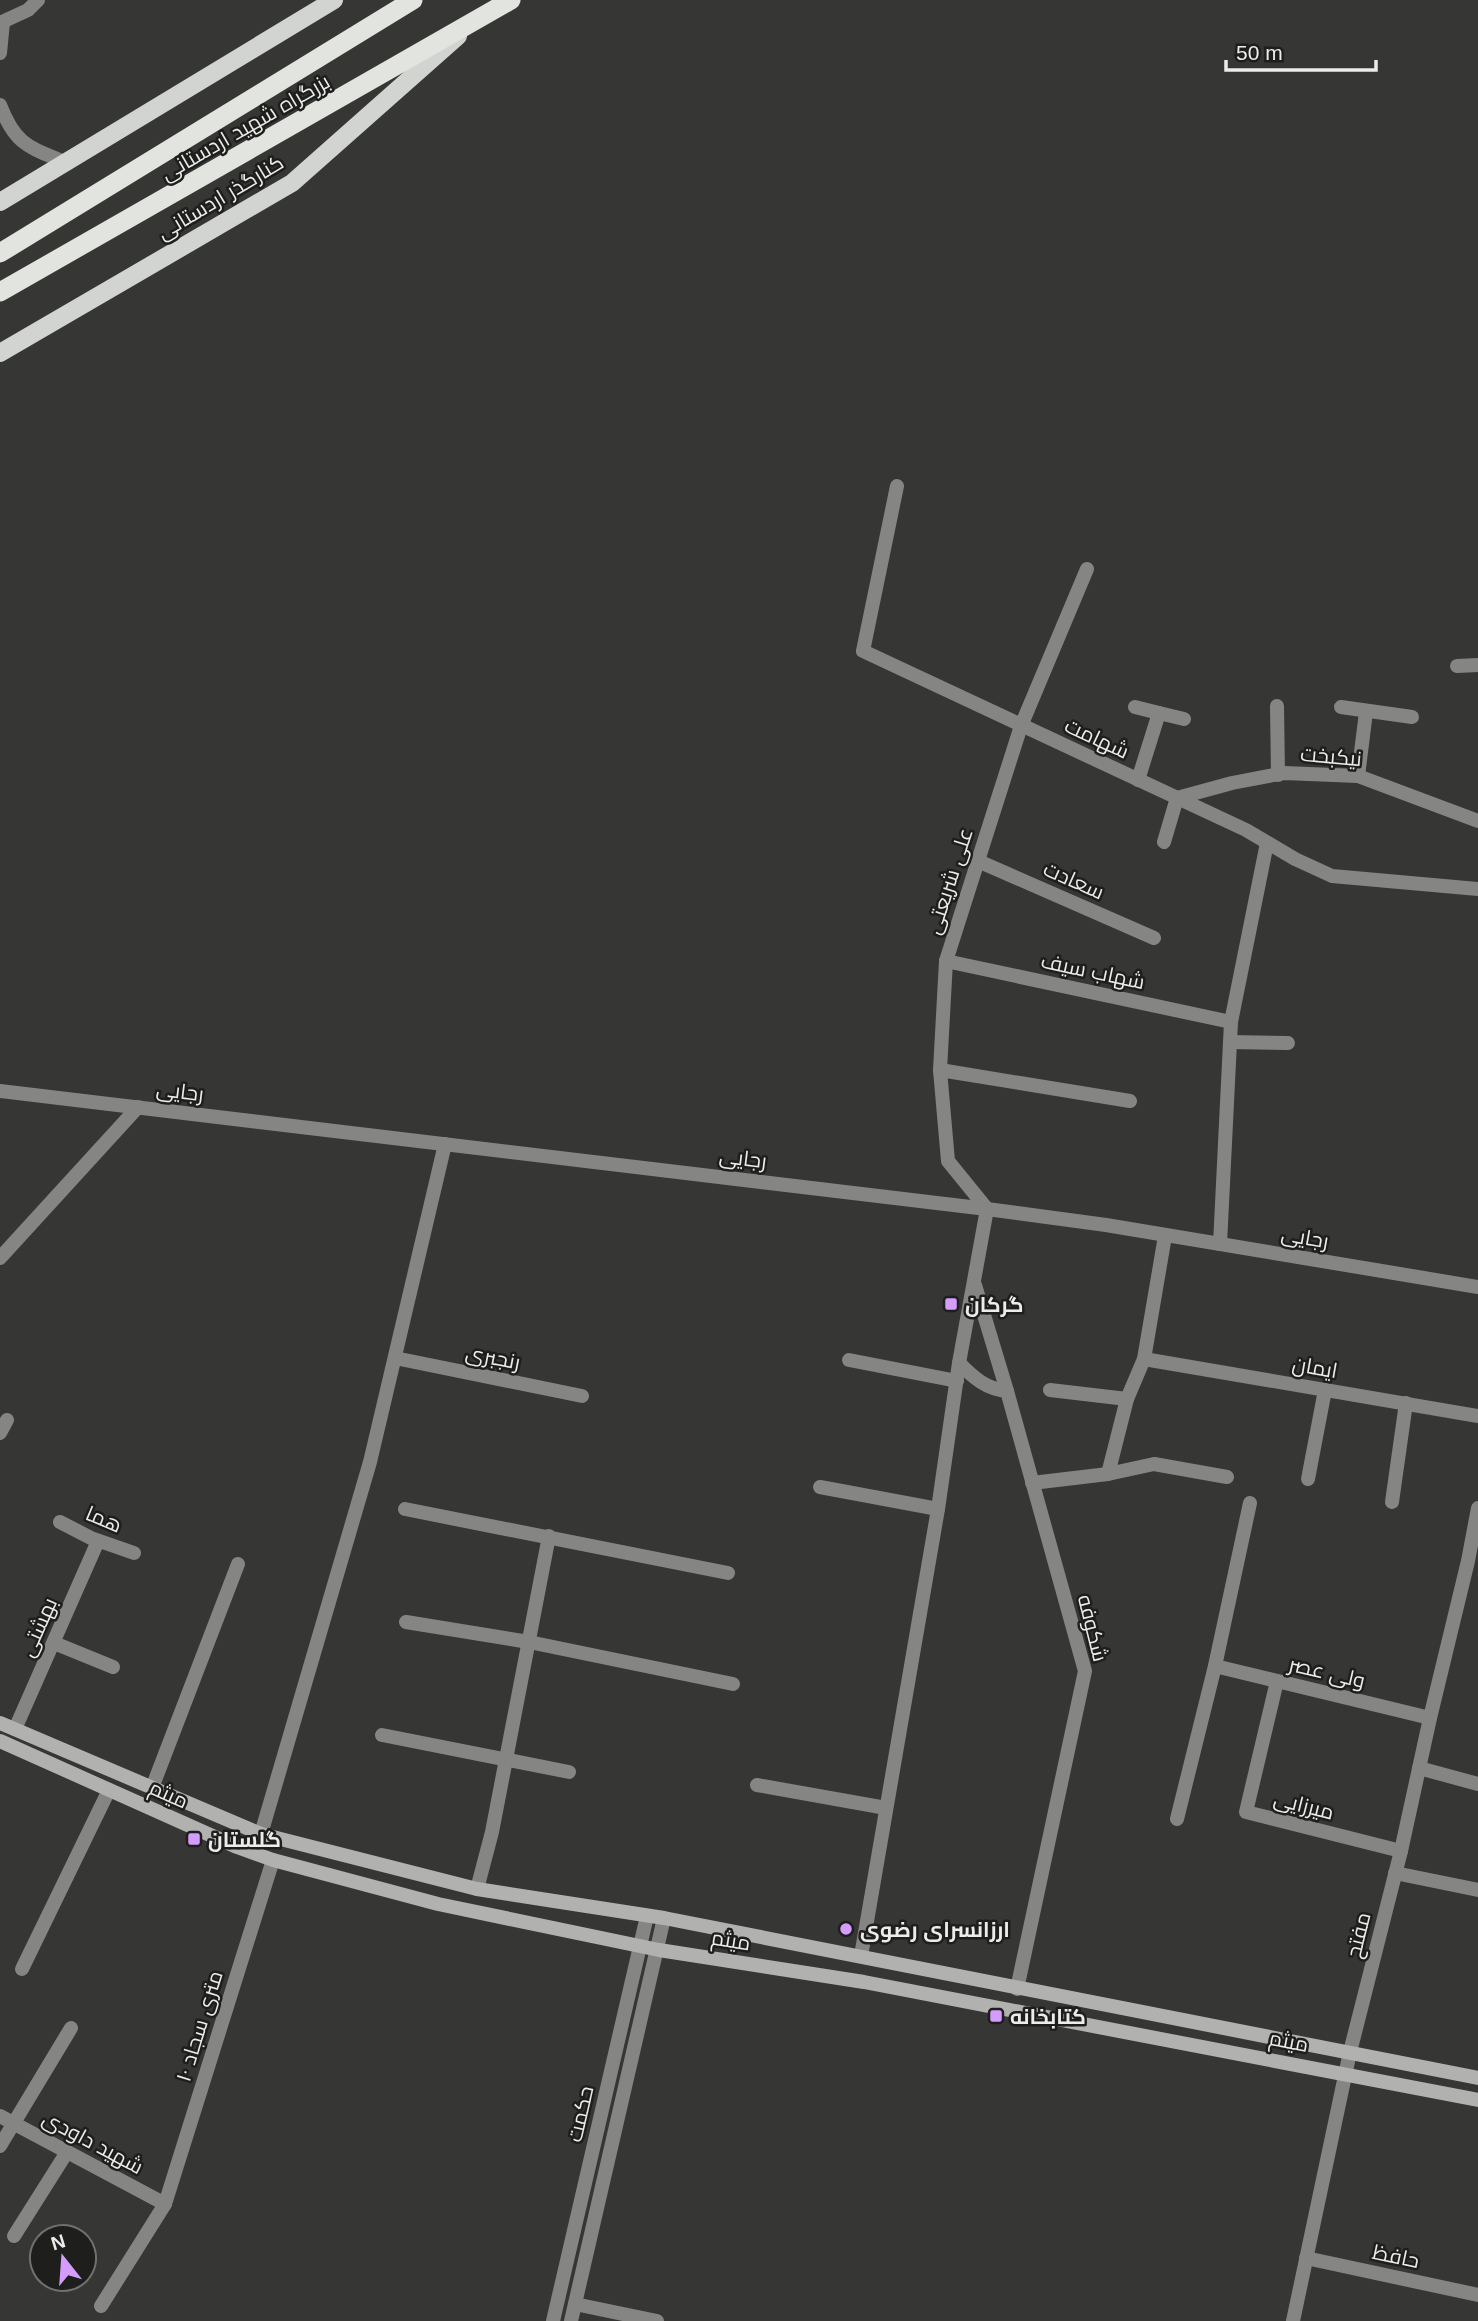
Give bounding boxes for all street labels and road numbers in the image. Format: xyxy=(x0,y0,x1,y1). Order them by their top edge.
street label: بزرگراه شهید اردستانی xyxy=(156,69,335,187)
street label: کنارگذر اردستانی xyxy=(153,150,288,245)
street label: شهامت xyxy=(1060,713,1133,765)
street label: نیکبخت xyxy=(1299,742,1363,770)
street label: علی شریعتی xyxy=(921,825,979,938)
street label: سعادت xyxy=(1040,857,1108,903)
street label: شهاب سیف xyxy=(1039,949,1147,995)
street label: رجایی xyxy=(155,1077,205,1107)
street label: رجایی xyxy=(718,1144,768,1174)
street label: رجایی xyxy=(1279,1222,1330,1254)
street label: رنجبری xyxy=(463,1340,522,1376)
street label: ایمان xyxy=(1290,1352,1339,1384)
street label: هما xyxy=(82,1501,126,1537)
street label: شکوفه xyxy=(1073,1592,1112,1664)
street label: بهشتی xyxy=(15,1594,63,1661)
street label: ولی عصر xyxy=(1285,1652,1367,1694)
street label: میثم xyxy=(145,1775,192,1815)
street label: میرزایی xyxy=(1271,1786,1337,1826)
street label: مفتح xyxy=(1341,1910,1378,1961)
street label: میثم xyxy=(709,1926,752,1957)
street label: ۱۰ متری سجاد xyxy=(171,1968,229,2085)
street label: میثم xyxy=(1267,2026,1311,2059)
street label: حکمت xyxy=(562,2084,598,2144)
street label: شهید داودی xyxy=(38,2106,147,2180)
street label: حافظ xyxy=(1370,2240,1422,2272)

